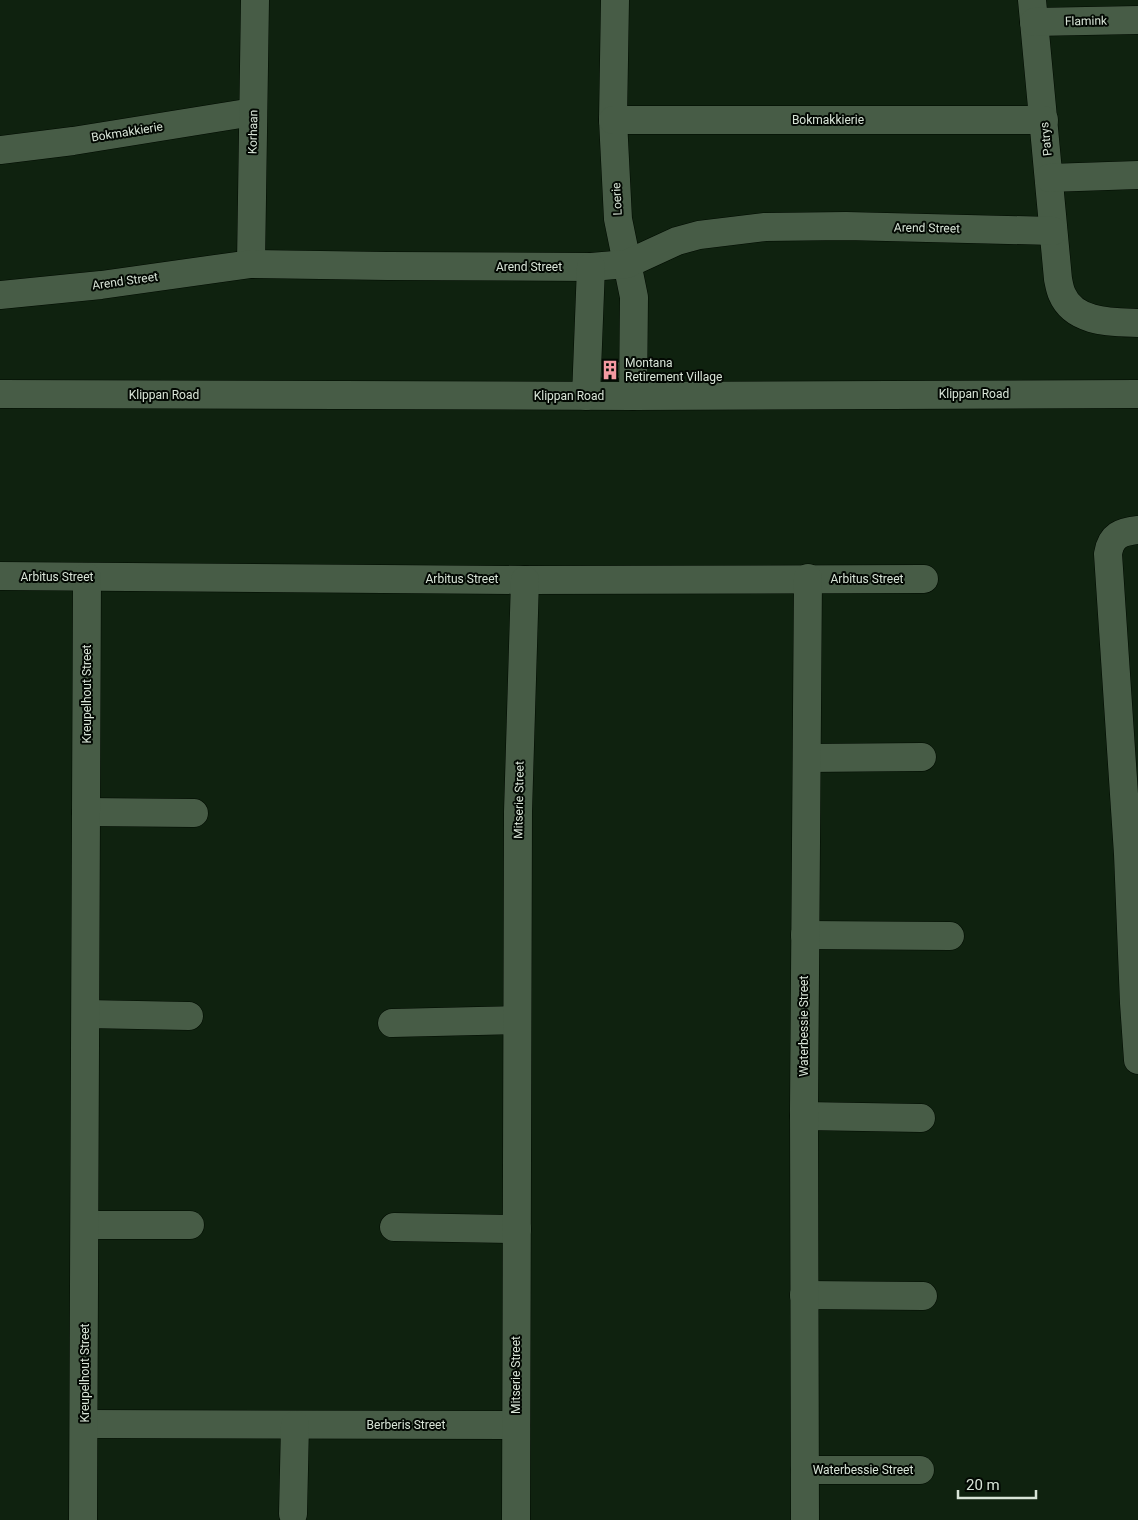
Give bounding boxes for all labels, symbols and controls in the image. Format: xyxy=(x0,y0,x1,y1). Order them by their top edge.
street label: Flamink xyxy=(1065,14,1108,28)
street label: Korhaan xyxy=(246,110,260,154)
street label: Bokmakkierie xyxy=(792,113,864,127)
street label: Bokmakkierie xyxy=(90,119,164,145)
street label: Patrys xyxy=(1037,121,1055,157)
street label: Loerie xyxy=(609,182,625,216)
street label: Arend Street xyxy=(894,220,960,236)
street label: Arend Street xyxy=(496,260,562,274)
street label: Arend Street xyxy=(91,269,159,293)
place label: Montana Retirement Village xyxy=(625,356,722,384)
building icon: Montana Retirement Village xyxy=(599,359,621,381)
street label: Klippan Road xyxy=(939,387,1009,401)
street label: Klippan Road xyxy=(129,388,199,402)
street label: Klippan Road xyxy=(534,389,604,403)
street label: Arbitus Street xyxy=(21,570,94,584)
street label: Arbitus Street xyxy=(426,572,499,586)
street label: Arbitus Street xyxy=(831,572,904,586)
street label: Kreupelhout Street xyxy=(80,644,94,744)
street label: Mitserie Street xyxy=(511,761,527,839)
street label: Waterbessie Street xyxy=(797,976,811,1076)
street label: Kreupelhout Street xyxy=(78,1323,92,1423)
street label: Mitserie Street xyxy=(509,1336,523,1414)
street label: Berberis Street xyxy=(367,1418,445,1432)
street label: Waterbessie Street xyxy=(813,1463,913,1477)
scale bar xyxy=(958,1468,1036,1500)
text: 20 m xyxy=(966,1476,1000,1494)

